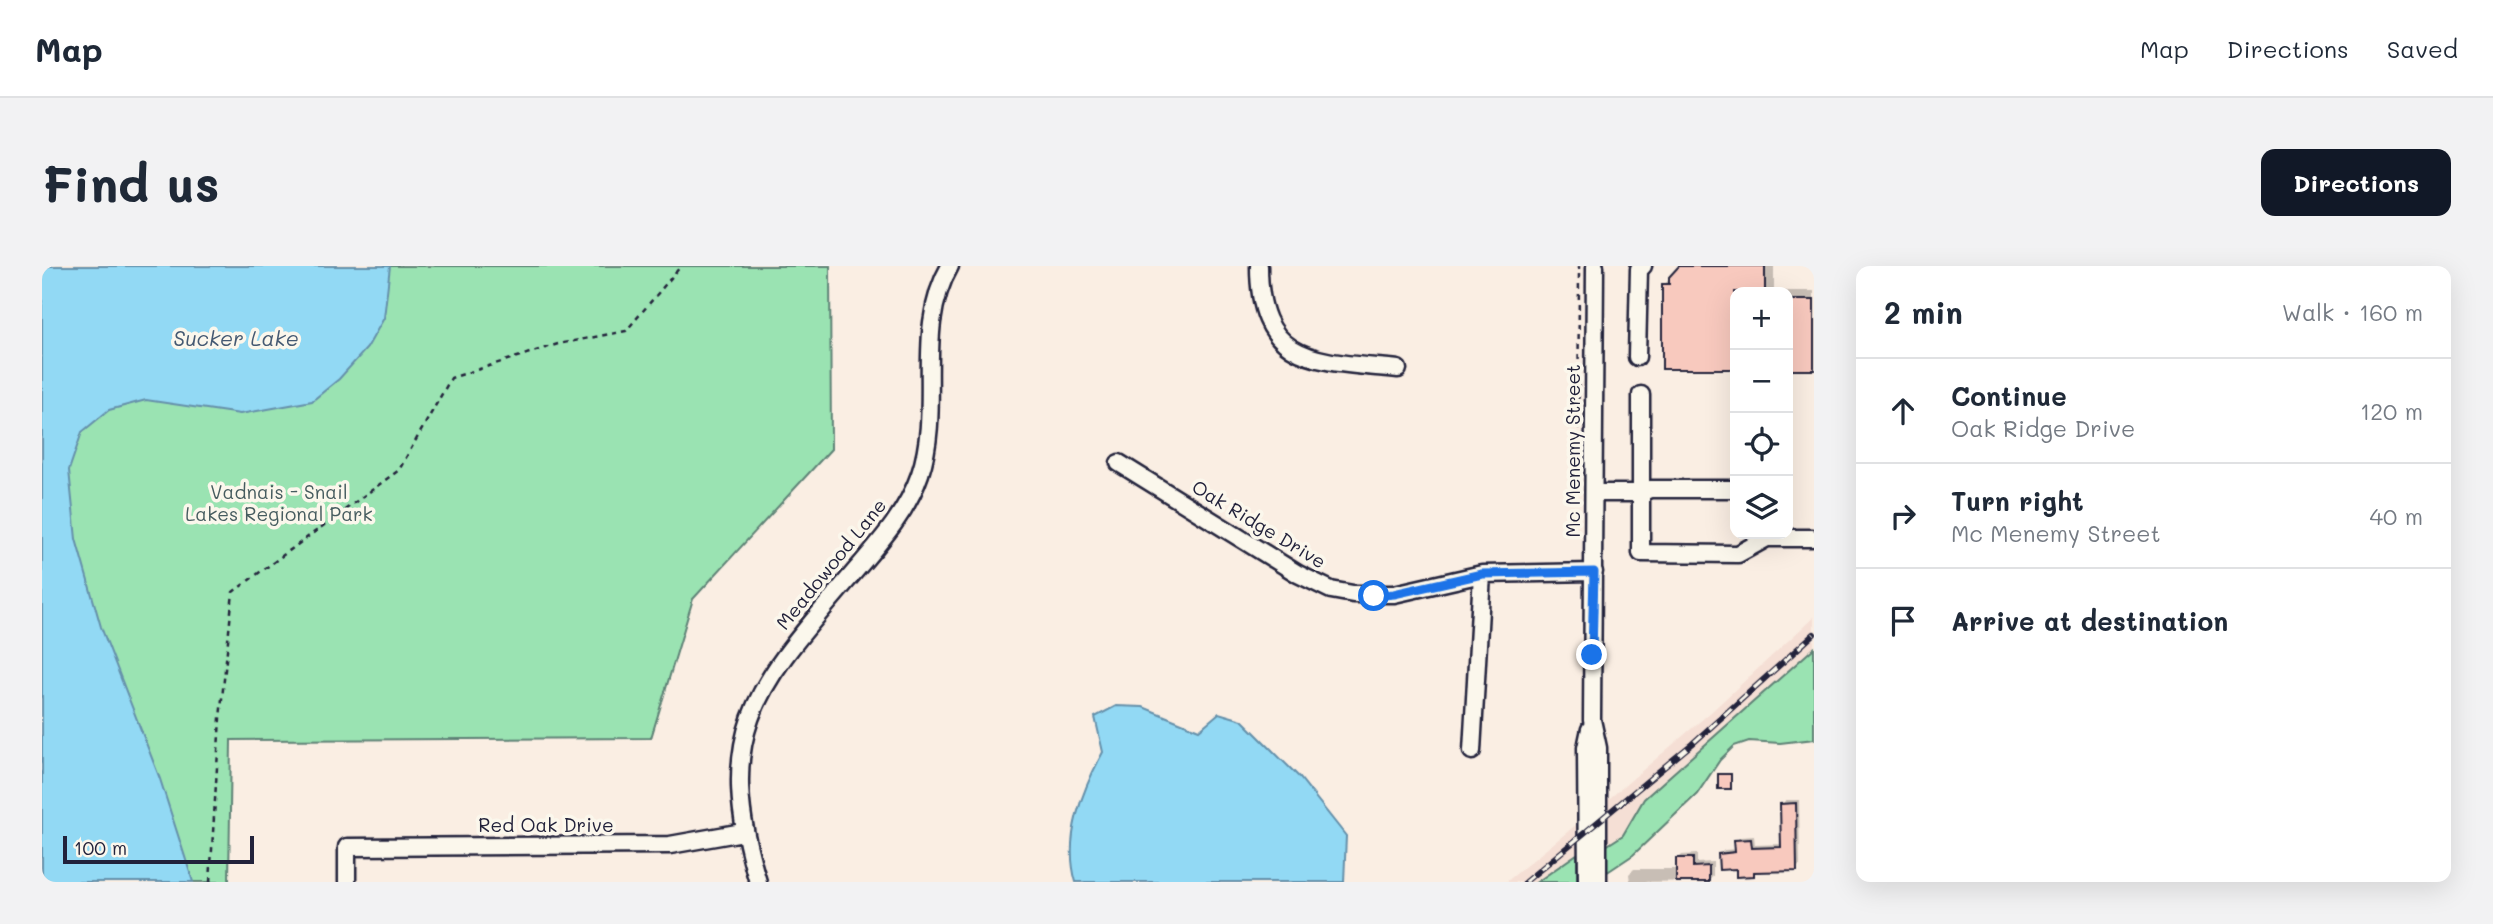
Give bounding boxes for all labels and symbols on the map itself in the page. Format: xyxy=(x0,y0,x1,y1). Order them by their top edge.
water label: Sucker Lake xyxy=(173,324,299,351)
street label: Mc Menemy Street xyxy=(1560,364,1585,538)
street label: Oak Ridge Drive xyxy=(1188,474,1331,573)
park label: Vadnais - Snail Lakes Regional Park xyxy=(185,479,373,526)
street label: Meadowood Lane xyxy=(770,493,891,634)
route start xyxy=(1358,580,1389,611)
route end xyxy=(1576,639,1607,670)
street label: Red Oak Drive xyxy=(478,812,614,837)
scale bar xyxy=(63,833,254,865)

